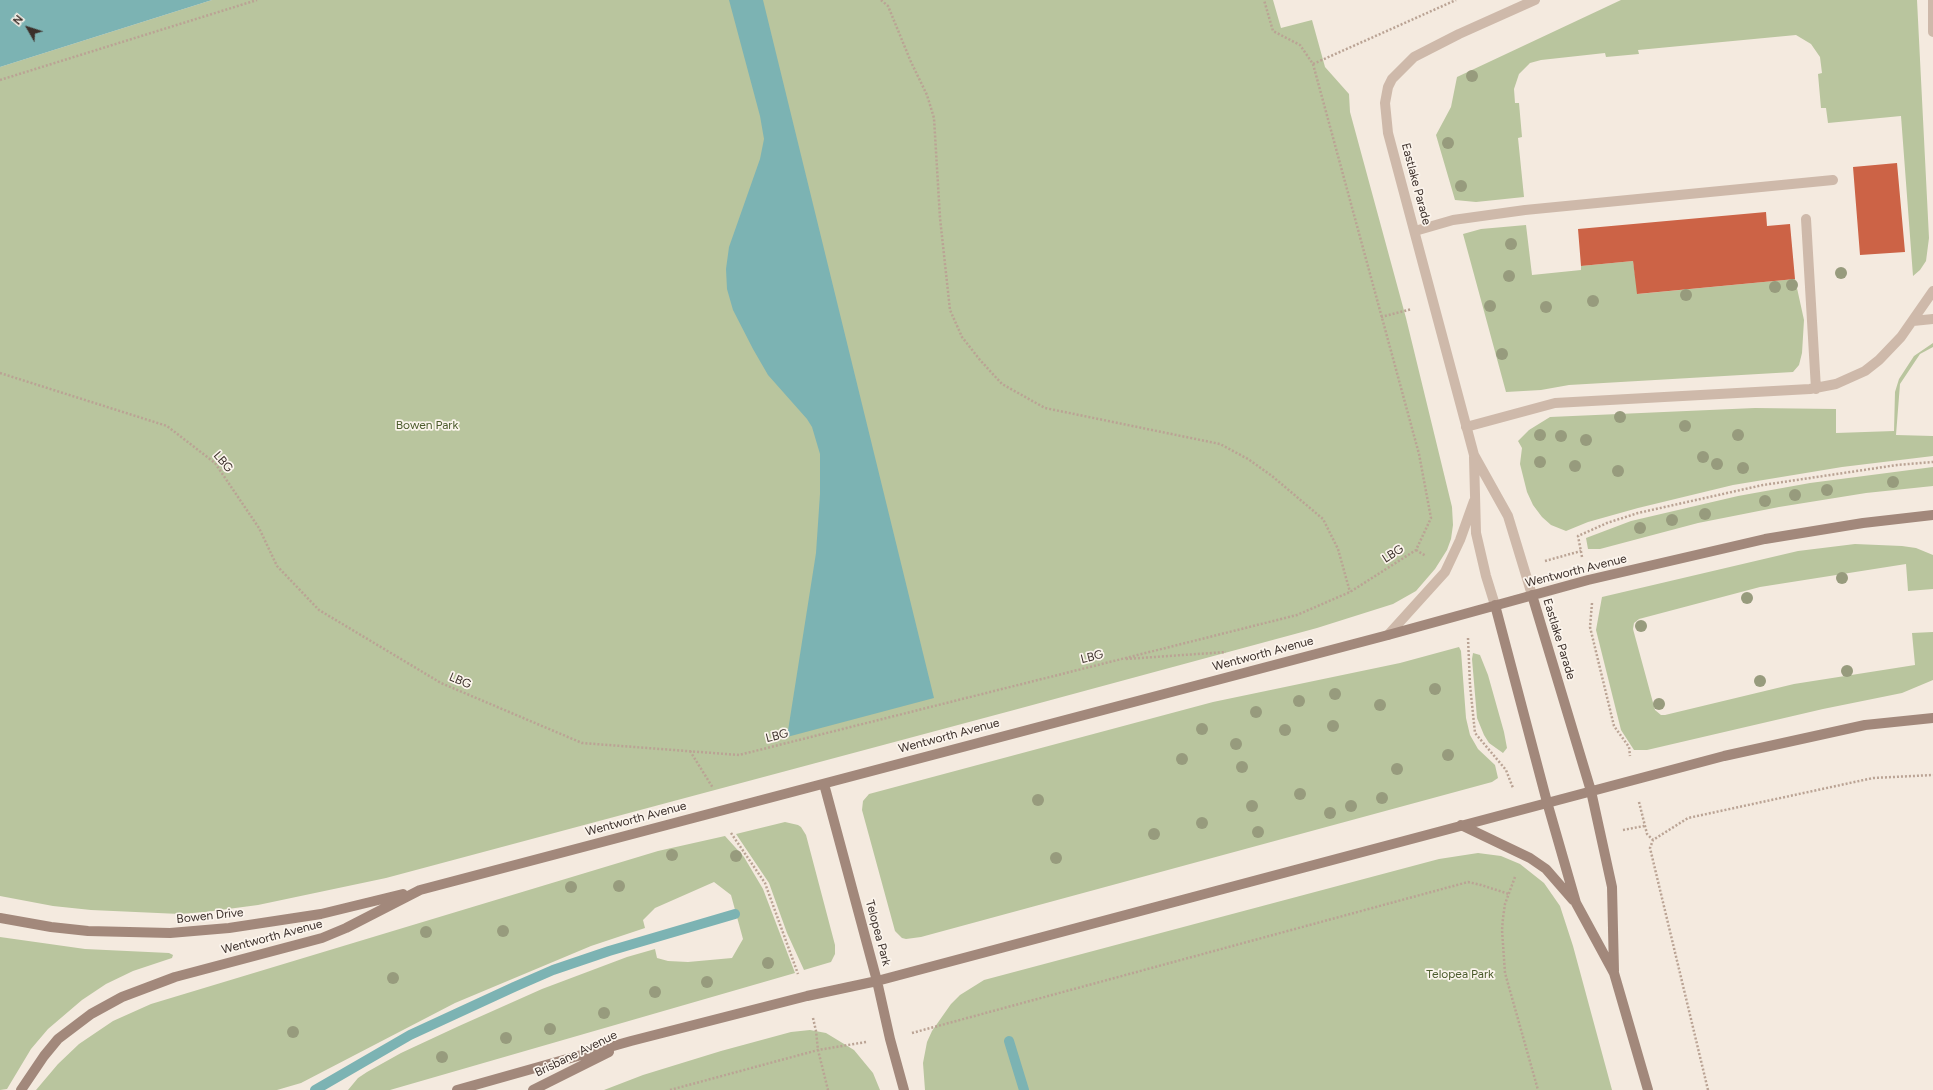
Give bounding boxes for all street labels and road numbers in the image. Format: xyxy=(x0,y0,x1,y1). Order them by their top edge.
street label: Eastlake Parade xyxy=(1398,142,1434,226)
street label: LBG xyxy=(210,449,236,475)
street label: LBG xyxy=(1380,542,1406,566)
street label: Wentworth Avenue xyxy=(1524,551,1628,591)
street label: Eastlake Parade xyxy=(1540,597,1578,681)
street label: Wentworth Avenue xyxy=(1211,634,1315,674)
street label: LBG xyxy=(1079,647,1105,667)
street label: LBG xyxy=(447,670,473,692)
street label: Wentworth Avenue xyxy=(897,716,1001,756)
street label: LBG xyxy=(764,726,790,746)
street label: Wentworth Avenue xyxy=(584,799,688,839)
street label: Telopea Park xyxy=(862,898,894,968)
street label: Bowen Drive xyxy=(176,905,244,927)
street label: Wentworth Avenue xyxy=(220,917,324,957)
street label: Brisbane Avenue xyxy=(533,1028,619,1080)

